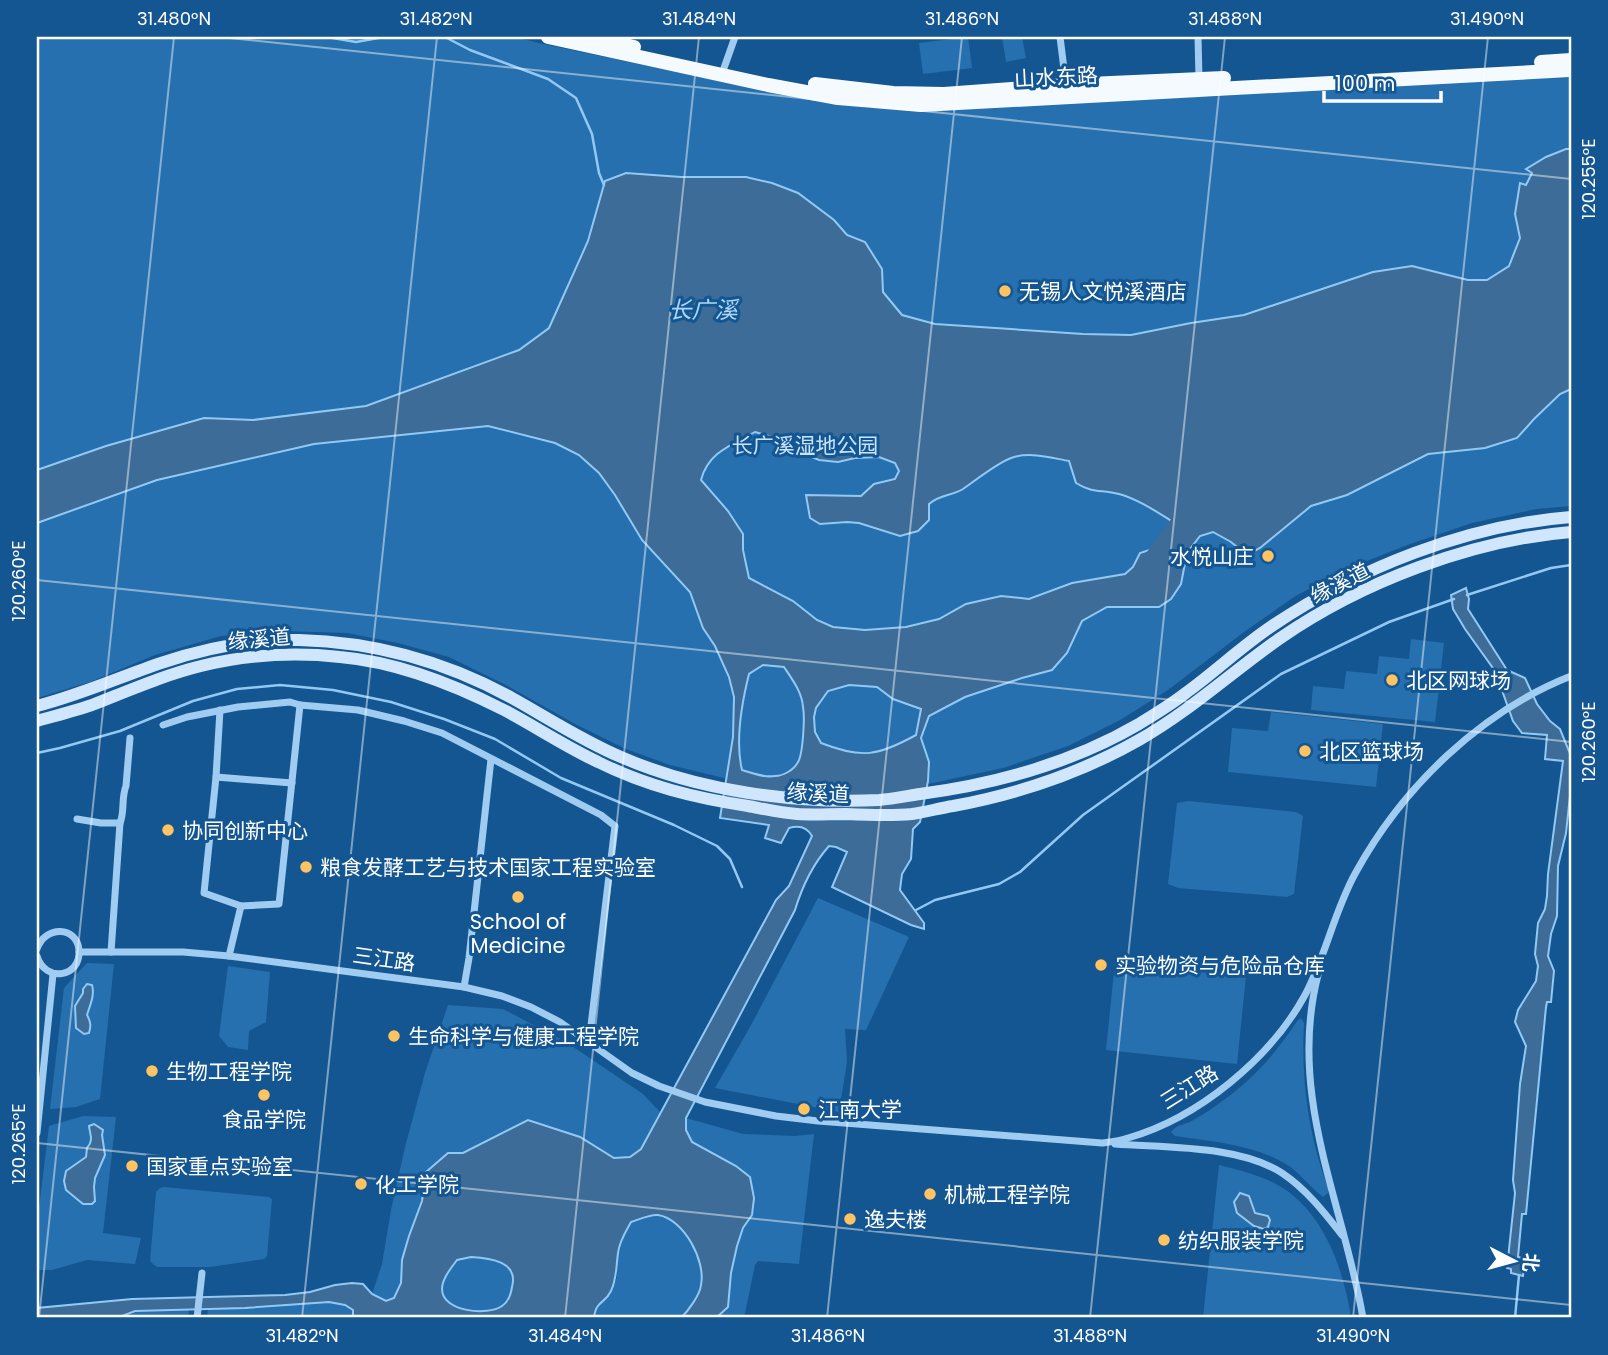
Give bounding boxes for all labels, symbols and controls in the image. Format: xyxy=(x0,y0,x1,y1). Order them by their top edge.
text: 31.480°N xyxy=(137,6,211,31)
text: 31.482°N xyxy=(399,6,473,31)
text: 31.484°N xyxy=(662,6,736,31)
text: 31.486°N xyxy=(925,6,999,31)
text: 31.488°N xyxy=(1188,6,1262,31)
text: 31.490°N xyxy=(1450,6,1524,31)
street label: 山水东路 xyxy=(1013,60,1099,94)
scale bar xyxy=(1324,60,1442,104)
text: 100 m xyxy=(1335,69,1395,98)
text: 120.255°E xyxy=(1576,139,1601,219)
place label: 无锡人文悦溪酒店 xyxy=(1019,277,1187,306)
marker: 无锡人文悦溪酒店 xyxy=(997,283,1013,299)
water label: 长广溪 xyxy=(669,294,741,326)
park label: 长广溪湿地公园 xyxy=(732,431,879,460)
text: 120.260°E xyxy=(6,541,31,621)
place label: 水悦山庄 xyxy=(1170,542,1254,571)
marker: 水悦山庄 xyxy=(1260,548,1276,564)
street label: 缘溪道 xyxy=(1305,556,1375,610)
street label: 缘溪道 xyxy=(226,622,292,656)
place label: 北区网球场 xyxy=(1406,666,1511,695)
marker: 北区网球场 xyxy=(1384,672,1400,688)
text: 120.260°E xyxy=(1576,702,1601,782)
place label: 北区篮球场 xyxy=(1319,737,1424,766)
marker: 北区篮球场 xyxy=(1297,743,1313,759)
street label: 缘溪道 xyxy=(786,777,850,809)
place label: 协同创新中心 xyxy=(182,816,308,845)
marker: 协同创新中心 xyxy=(160,822,176,838)
place label: 粮食发酵工艺与技术国家工程实验室 xyxy=(320,853,656,882)
marker: 粮食发酵工艺与技术国家工程实验室 xyxy=(298,859,314,875)
marker: School of Medicine xyxy=(510,889,526,905)
place label: School of Medicine xyxy=(470,907,566,960)
street label: 三江路 xyxy=(351,940,417,978)
place label: 实验物资与危险品仓库 xyxy=(1115,951,1325,980)
marker: 实验物资与危险品仓库 xyxy=(1093,957,1109,973)
place label: 生命科学与健康工程学院 xyxy=(408,1022,639,1051)
marker: 生命科学与健康工程学院 xyxy=(386,1028,402,1044)
place label: 生物工程学院 xyxy=(166,1057,292,1086)
street label: 三江路 xyxy=(1155,1058,1223,1116)
marker: 生物工程学院 xyxy=(144,1063,160,1079)
marker: 食品学院 xyxy=(256,1087,272,1103)
place label: 江南大学 xyxy=(818,1095,902,1124)
marker: 江南大学 xyxy=(796,1101,812,1117)
text: 120.265°E xyxy=(6,1104,31,1184)
place label: 食品学院 xyxy=(222,1105,306,1134)
place label: 国家重点实验室 xyxy=(146,1152,293,1181)
marker: 国家重点实验室 xyxy=(124,1158,140,1174)
place label: 化工学院 xyxy=(375,1170,459,1199)
marker: 化工学院 xyxy=(353,1176,369,1192)
place label: 机械工程学院 xyxy=(944,1180,1070,1209)
marker: 机械工程学院 xyxy=(922,1186,938,1202)
place label: 逸夫楼 xyxy=(864,1205,927,1234)
marker: 逸夫楼 xyxy=(842,1211,858,1227)
place label: 纺织服装学院 xyxy=(1178,1226,1304,1255)
north arrow xyxy=(1478,1226,1548,1296)
marker: 纺织服装学院 xyxy=(1156,1232,1172,1248)
text: 北 xyxy=(1516,1252,1545,1274)
text: 31.482°N xyxy=(265,1323,339,1348)
text: 31.484°N xyxy=(528,1323,602,1348)
text: 31.486°N xyxy=(791,1323,865,1348)
text: 31.488°N xyxy=(1053,1323,1127,1348)
text: 31.490°N xyxy=(1316,1323,1390,1348)

